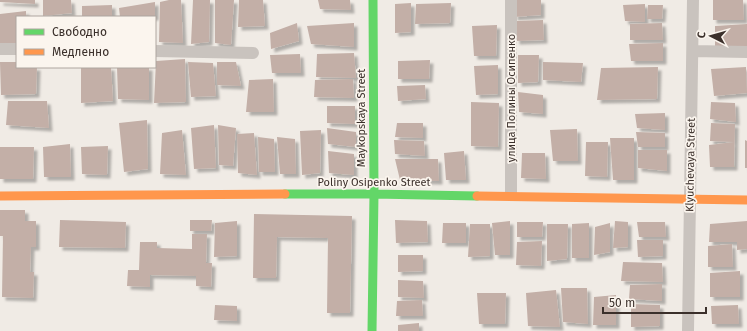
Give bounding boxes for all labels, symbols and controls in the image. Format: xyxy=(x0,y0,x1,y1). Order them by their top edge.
legend xyxy=(16,16,156,68)
north arrow xyxy=(691,16,731,56)
text: Свободно xyxy=(52,25,107,39)
text: С xyxy=(695,31,708,39)
street label: улица Полины Осипенко xyxy=(505,34,518,162)
text: Медленно xyxy=(52,45,109,59)
street label: Maykopskaya Street xyxy=(355,69,368,167)
street label: Klyuchevaya Street xyxy=(683,118,698,212)
street label: Poliny Osipenko Street xyxy=(317,176,431,189)
scale bar xyxy=(603,289,706,315)
text: 50 m xyxy=(609,296,635,310)

